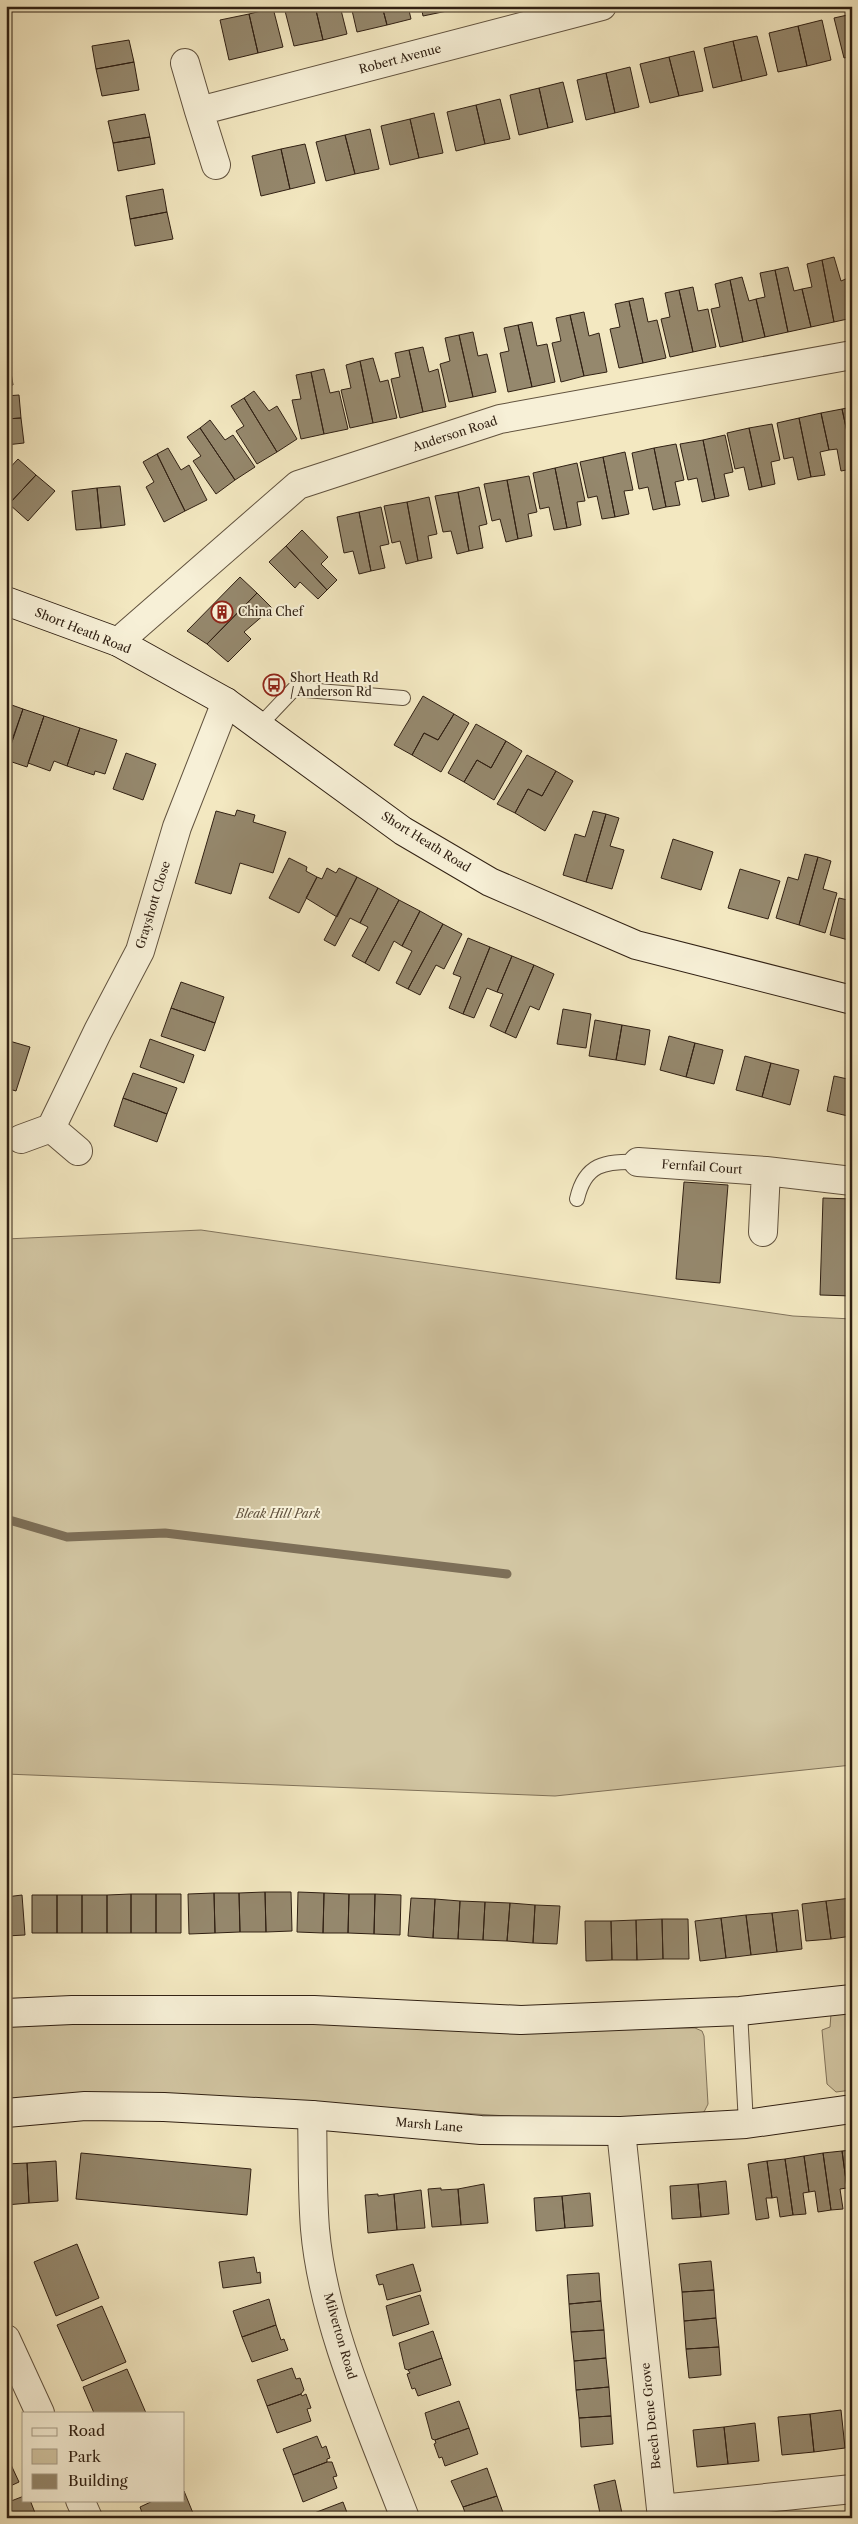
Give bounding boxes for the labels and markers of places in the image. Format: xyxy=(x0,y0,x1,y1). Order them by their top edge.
building icon: China Chef xyxy=(210,600,234,624)
place label: China Chef xyxy=(238,604,305,619)
place label: Short Heath Rd / Anderson Rd xyxy=(290,670,379,699)
bus stop icon: Short Heath Rd / Anderson Rd xyxy=(262,673,286,697)

